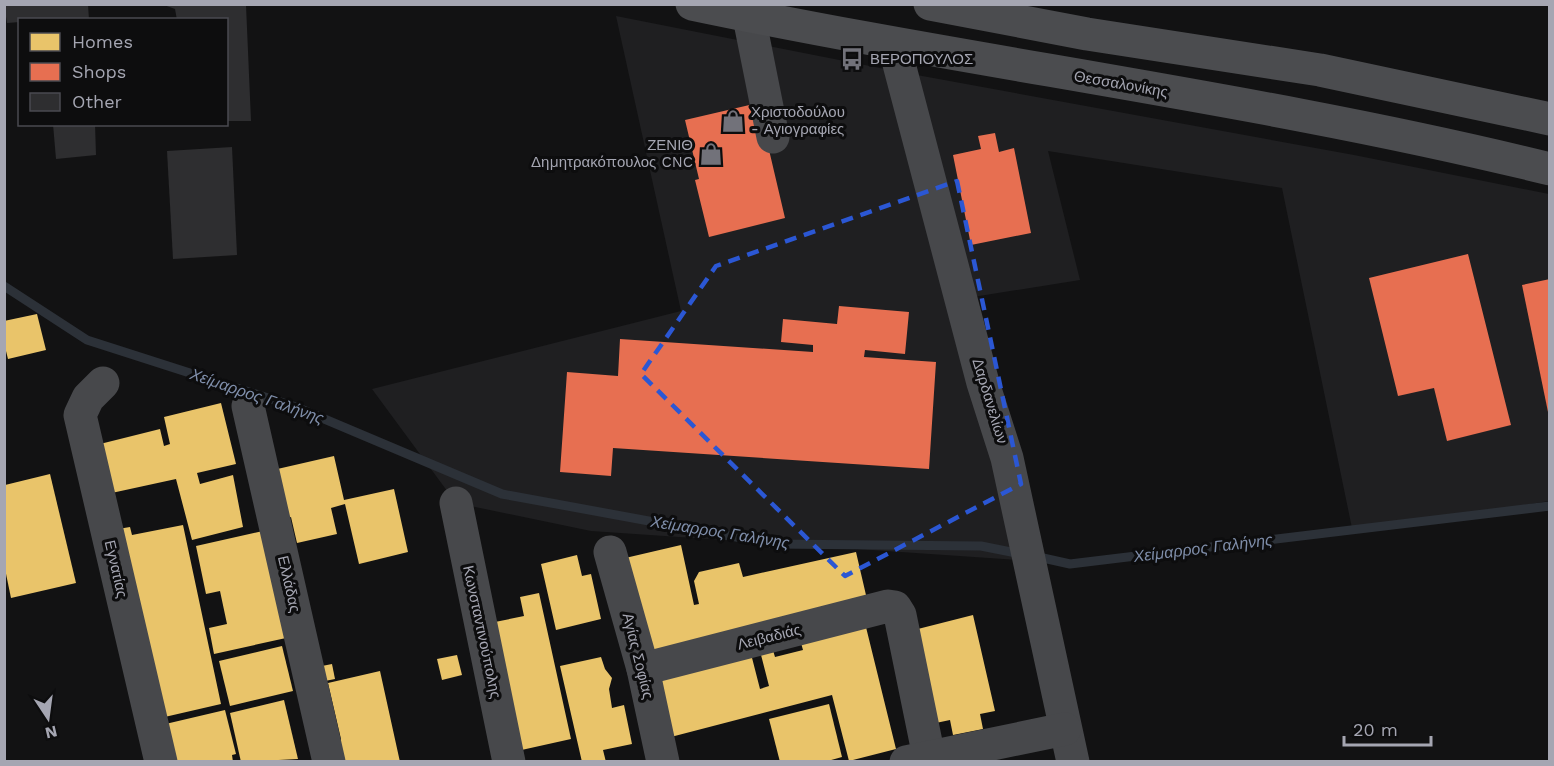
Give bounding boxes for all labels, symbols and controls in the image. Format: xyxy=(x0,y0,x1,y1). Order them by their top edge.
legend xyxy=(18,18,228,126)
text: Homes xyxy=(72,31,133,52)
bus stop icon: ΒΕΡΟΠΟΥΛΟΣ xyxy=(839,46,865,72)
place label: ΒΕΡΟΠΟΥΛΟΣ xyxy=(870,50,973,68)
text: Shops xyxy=(72,61,126,82)
street label: Θεσσαλονίκης xyxy=(1073,67,1169,101)
text: Other xyxy=(72,91,122,112)
place label: Χριστοδούλου - Αγιογραφίες xyxy=(751,103,845,138)
shop icon: Χριστοδούλου - Αγιογραφίες xyxy=(720,108,746,134)
place label: ΖΕΝΙΘ Δημητρακόπουλος CNC xyxy=(531,136,693,171)
shop icon: ΖΕΝΙΘ Δημητρακόπουλος CNC xyxy=(698,141,724,167)
street label: Δαρδανελίων xyxy=(968,356,1012,446)
water label: Χείμαρρος Γαλήνης xyxy=(187,364,327,428)
water label: Χείμαρρος Γαλήνης xyxy=(648,511,791,552)
water label: Χείμαρρος Γαλήνης xyxy=(1131,530,1274,566)
street label: Εγνατίας xyxy=(101,538,131,600)
street label: Ελλάδας xyxy=(274,554,304,614)
street label: Κωνσταντινούπολης xyxy=(459,564,505,700)
street label: Αγίας Σοφίας xyxy=(619,611,657,701)
street label: Λειβαδιάς xyxy=(735,620,803,654)
north arrow xyxy=(18,688,78,748)
scale bar xyxy=(1344,709,1431,747)
text: 20 m xyxy=(1353,719,1398,740)
text: N xyxy=(43,722,59,743)

